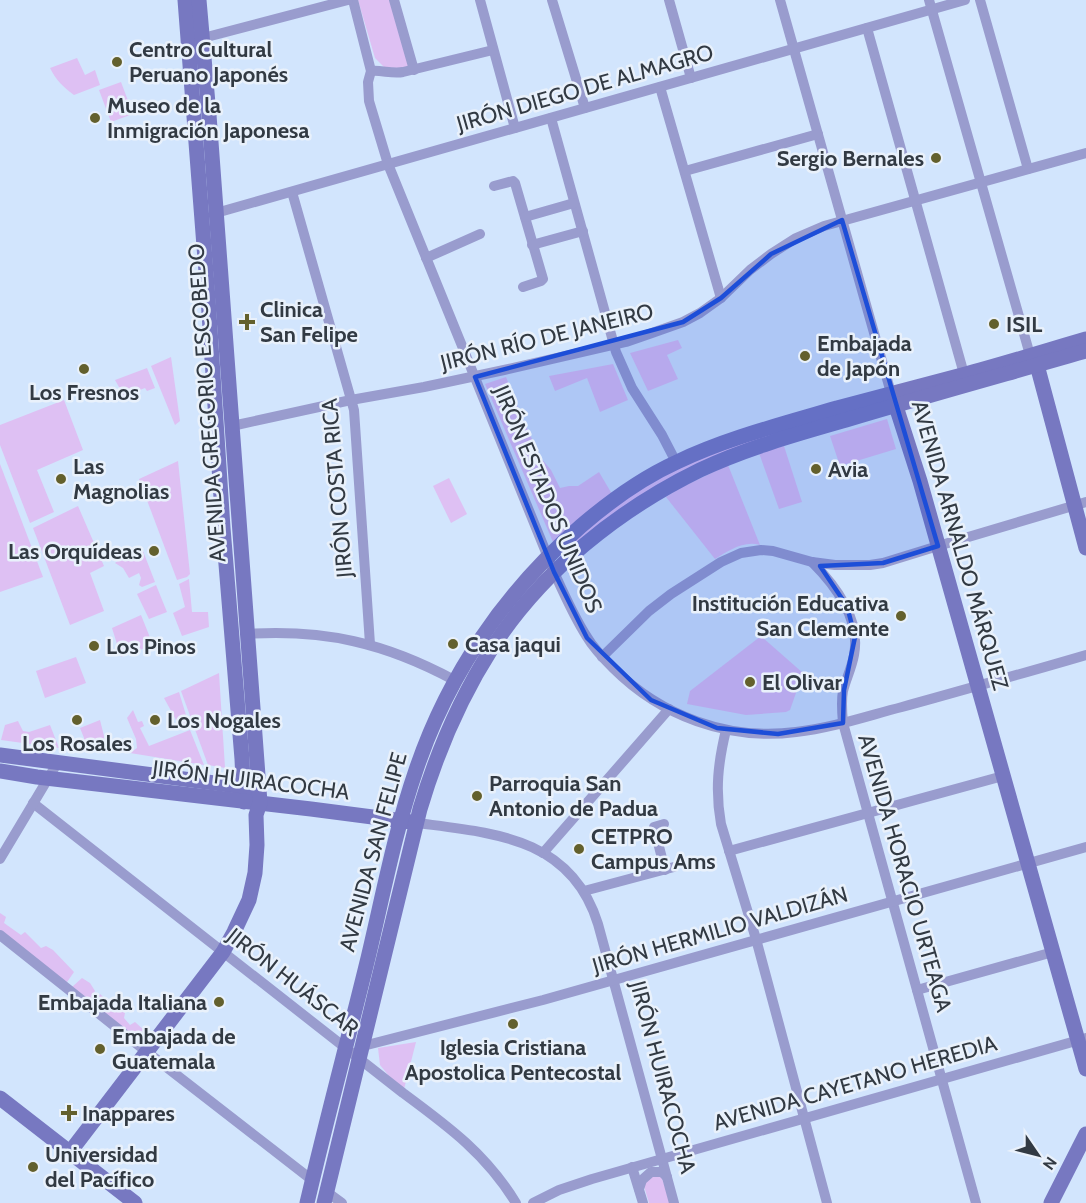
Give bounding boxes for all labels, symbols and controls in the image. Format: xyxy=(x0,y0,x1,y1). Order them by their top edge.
place label: Centro Cultural Peruano Japonés xyxy=(129,36,288,88)
street label: JIRÓN DIEGO DE ALMAGRO xyxy=(452,38,717,138)
marker: Centro Cultural Peruano Japonés xyxy=(110,55,124,69)
place label: Museo de la Inmigración Japonesa xyxy=(107,92,309,144)
marker: Museo de la Inmigración Japonesa xyxy=(88,111,102,125)
place label: Sergio Bernales xyxy=(777,145,924,172)
marker: Sergio Bernales xyxy=(929,151,943,165)
street label: AVENIDA GREGORIO ESCOBEDO xyxy=(182,243,232,563)
place label: Clinica San Felipe xyxy=(260,296,358,348)
street label: JIRÓN RÍO DE JANEIRO xyxy=(437,297,656,377)
place label: ISIL xyxy=(1006,311,1042,338)
marker: Clinica San Felipe xyxy=(238,313,256,331)
marker: ISIL xyxy=(987,317,1001,331)
place label: Embajada de Japón xyxy=(817,330,912,382)
marker: Embajada de Japón xyxy=(798,349,812,363)
marker: Los Fresnos xyxy=(77,362,91,376)
place label: Los Fresnos xyxy=(29,379,139,406)
street label: JIRÓN ESTADOS UNIDOS xyxy=(487,380,608,617)
street label: JIRÓN COSTA RICA xyxy=(316,397,358,580)
street label: AVENIDA ARNALDO MÁRQUEZ xyxy=(906,397,1014,693)
place label: Las Magnolias xyxy=(73,453,169,505)
place label: Avia xyxy=(828,456,868,483)
marker: Avia xyxy=(809,462,823,476)
marker: Las Magnolias xyxy=(54,472,68,486)
place label: Las Orquídeas xyxy=(8,538,142,565)
marker: Las Orquídeas xyxy=(147,544,161,558)
place label: Institución Educativa San Clemente xyxy=(692,590,889,642)
marker: Institución Educativa San Clemente xyxy=(894,609,908,623)
place label: Casa jaqui xyxy=(465,631,561,658)
place label: Los Pinos xyxy=(106,633,196,660)
marker: Casa jaqui xyxy=(446,637,460,651)
marker: Los Pinos xyxy=(87,639,101,653)
place label: El Olivar xyxy=(762,669,843,696)
marker: El Olivar xyxy=(743,675,757,689)
place label: Los Nogales xyxy=(167,707,281,734)
marker: Los Rosales xyxy=(70,713,84,727)
marker: Los Nogales xyxy=(148,713,162,727)
place label: Los Rosales xyxy=(22,730,132,757)
street label: AVENIDA HORACIO URTEAGA xyxy=(852,731,958,1016)
street label: AVENIDA SAN FELIPE xyxy=(333,749,413,955)
street label: JIRÓN HUIRACOCHA xyxy=(150,754,352,806)
place label: Parroquia San Antonio de Padua xyxy=(489,770,658,822)
marker: Parroquia San Antonio de Padua xyxy=(470,789,484,803)
place label: CETPRO Campus Ams xyxy=(591,823,716,875)
marker: CETPRO Campus Ams xyxy=(572,842,586,856)
street label: JIRÓN HERMILIO VALDIZÁN xyxy=(588,881,851,980)
street label: JIRÓN HUÁSCAR xyxy=(221,922,364,1042)
street label: JIRÓN HUIRACOCHA xyxy=(624,977,702,1177)
place label: Embajada Italiana xyxy=(38,989,207,1016)
marker: Embajada Italiana xyxy=(212,995,226,1009)
marker: Iglesia Cristiana Apostolica Pentecostal xyxy=(506,1017,520,1031)
place label: Embajada de Guatemala xyxy=(112,1023,236,1075)
street label: AVENIDA CAYETANO HEREDIA xyxy=(710,1029,1000,1136)
place label: Iglesia Cristiana Apostolica Pentecostal xyxy=(405,1034,621,1086)
marker: Embajada de Guatemala xyxy=(93,1042,107,1056)
place label: Inappares xyxy=(82,1100,175,1127)
marker: Inappares xyxy=(60,1104,78,1122)
north arrow xyxy=(1008,1125,1068,1185)
place label: Universidad del Pacífico xyxy=(45,1141,158,1193)
text: N xyxy=(1039,1153,1061,1173)
marker: Universidad del Pacífico xyxy=(26,1160,40,1174)

